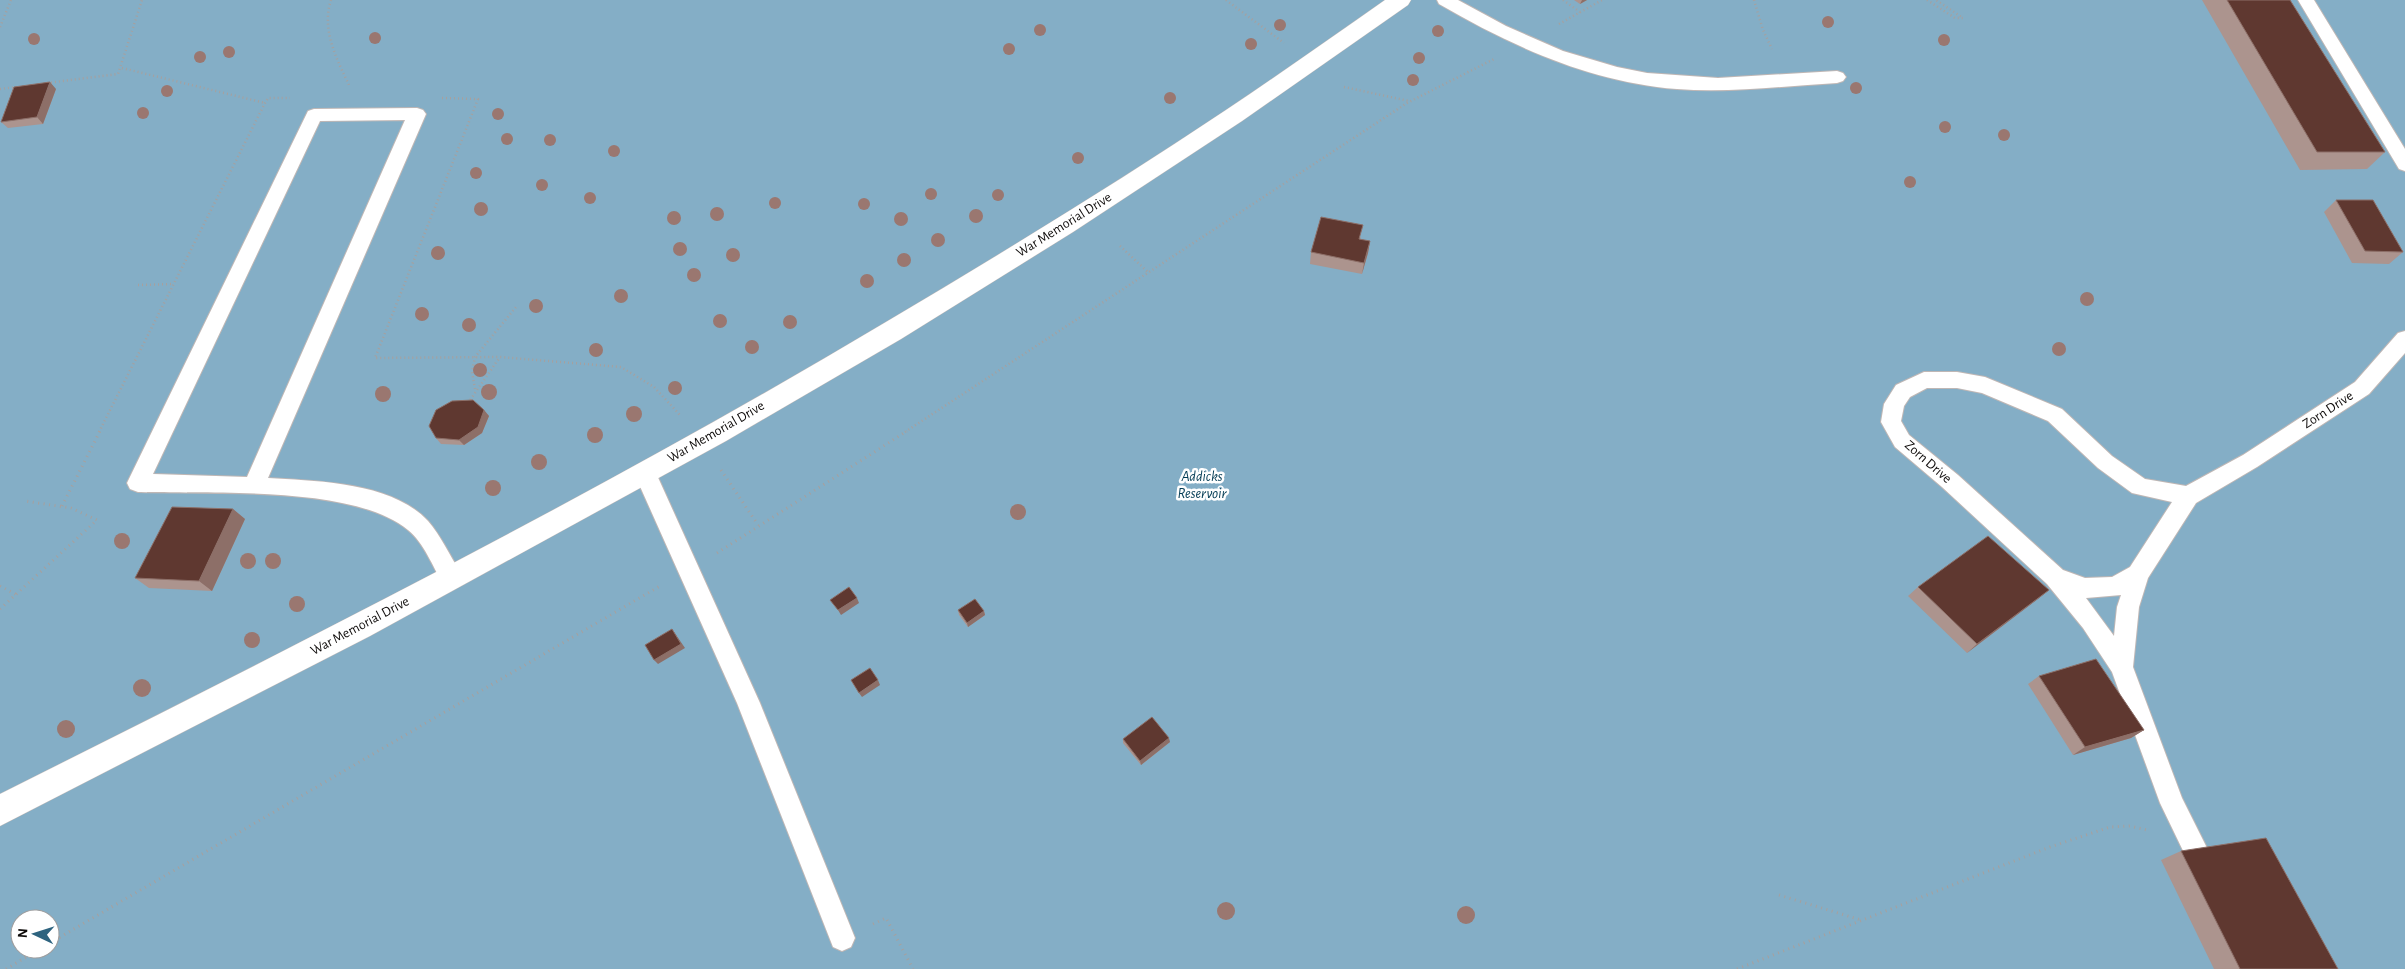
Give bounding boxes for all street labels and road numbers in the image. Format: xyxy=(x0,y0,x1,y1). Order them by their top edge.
street label: War Memorial Drive xyxy=(1014,190,1114,260)
street label: Zorn Drive xyxy=(2300,389,2356,431)
street label: War Memorial Drive xyxy=(665,399,767,465)
street label: Zorn Drive xyxy=(1902,438,1954,486)
street label: War Memorial Drive xyxy=(308,594,412,658)

